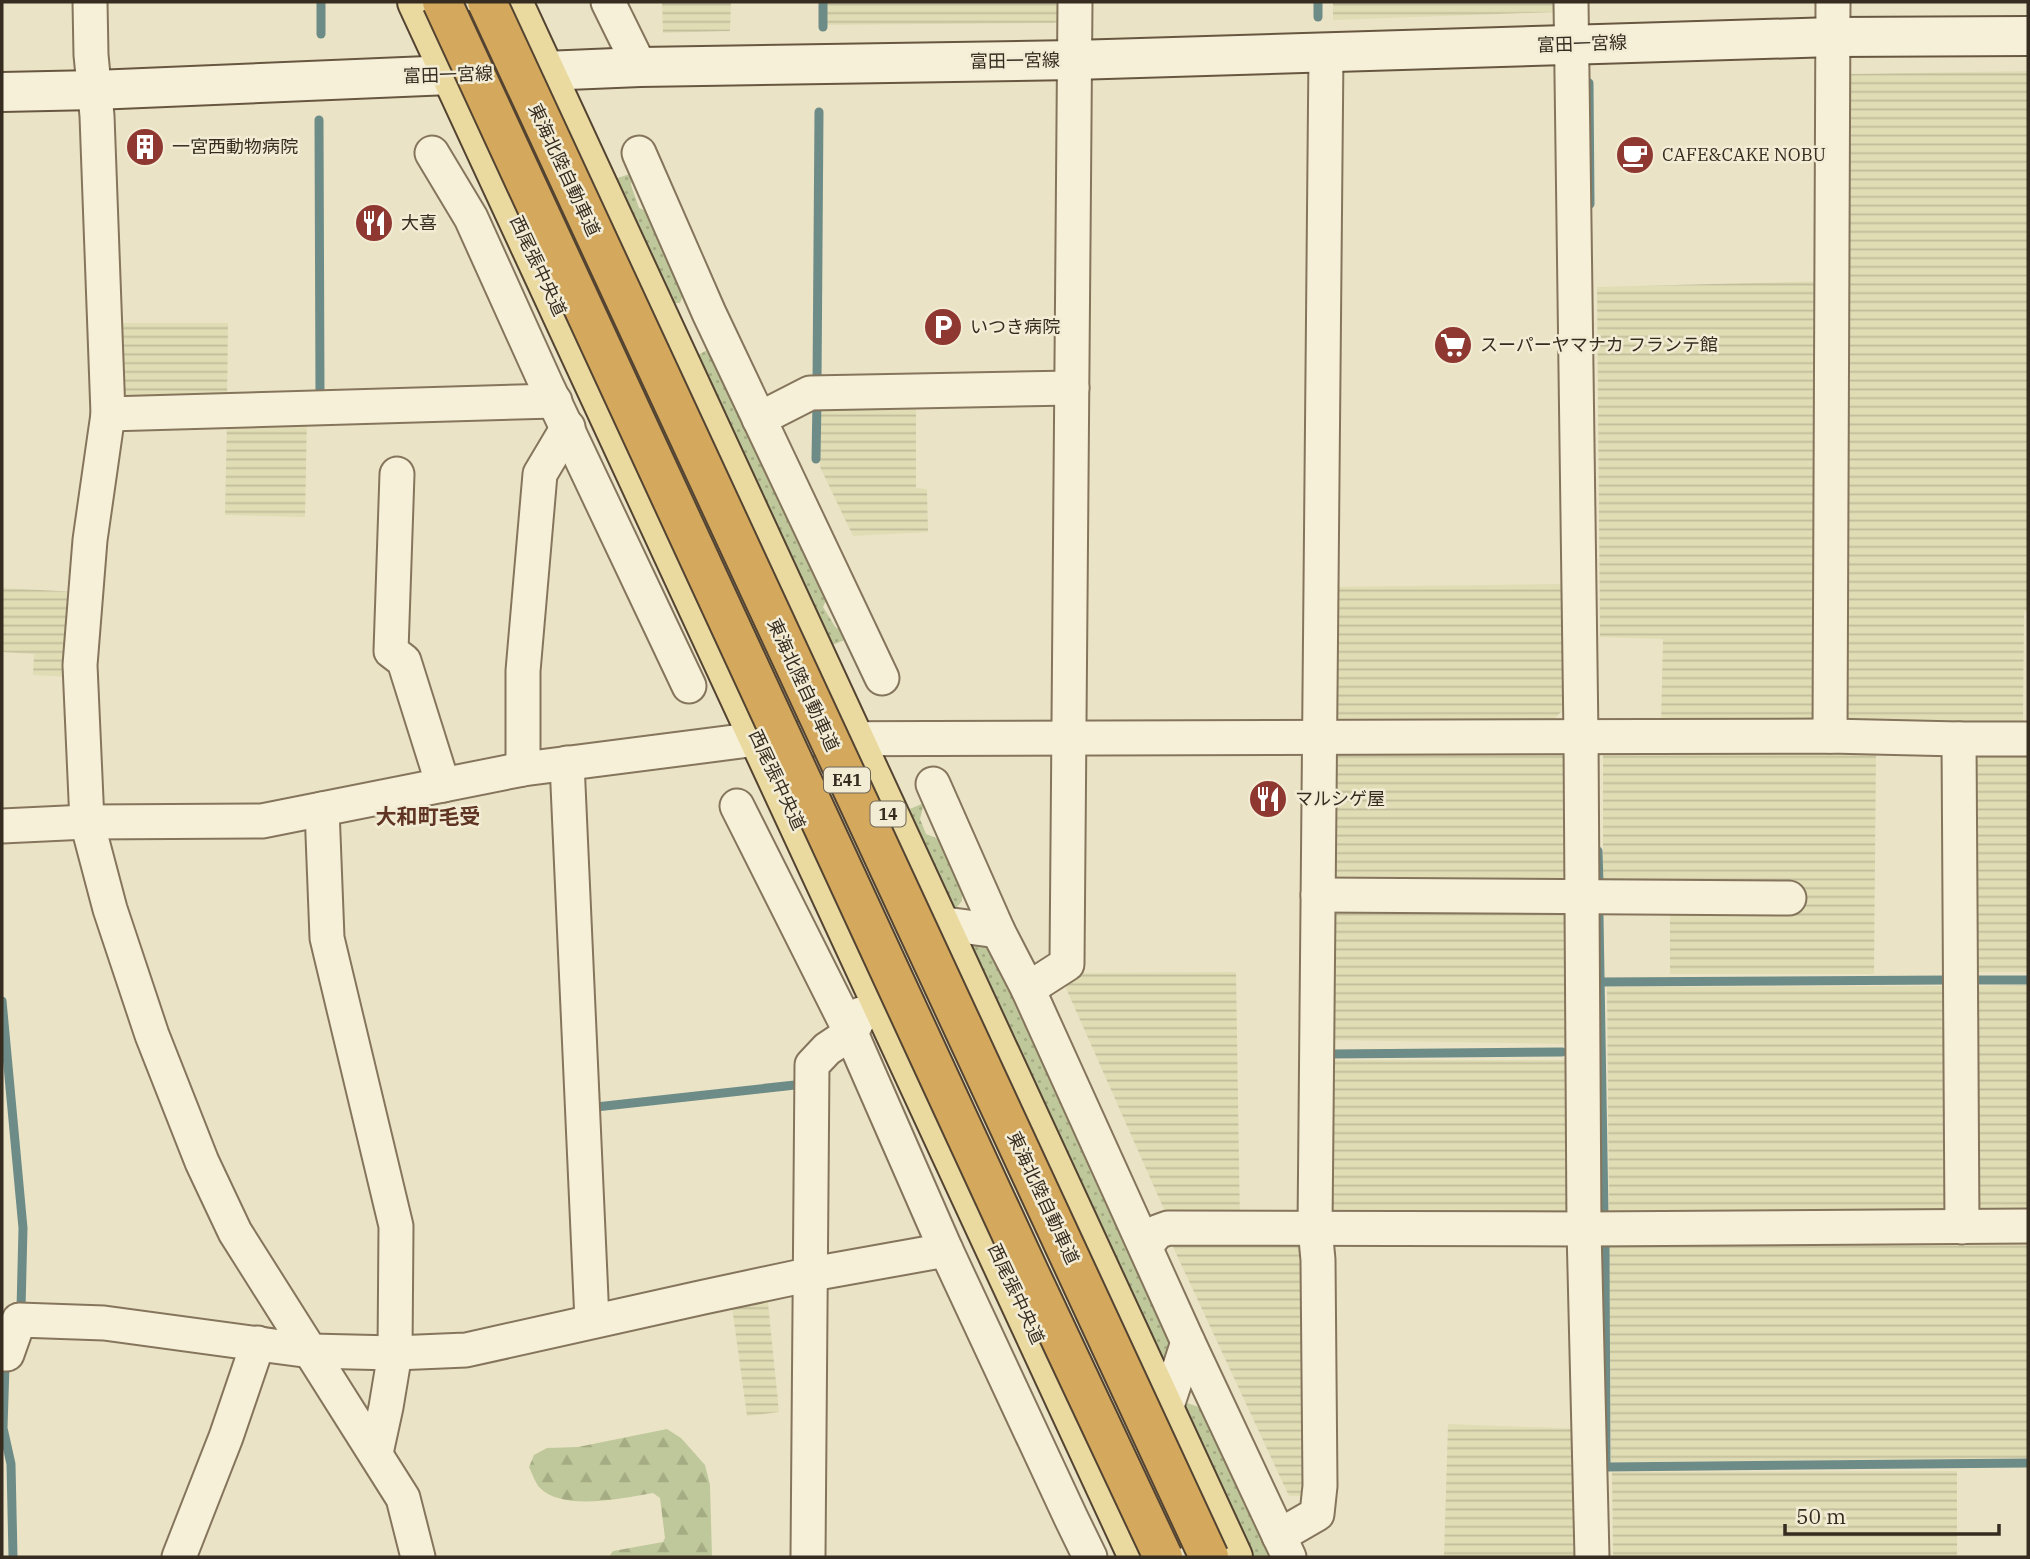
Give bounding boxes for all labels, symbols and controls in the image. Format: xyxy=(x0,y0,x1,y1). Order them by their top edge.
street label: 富田一宮線 xyxy=(1537,30,1627,57)
street label: 富田一宮線 xyxy=(970,48,1060,73)
street label: 富田一宮線 xyxy=(403,61,493,88)
street label: 東海北陸自動車道 xyxy=(524,100,605,240)
building icon: 一宮西動物病院 xyxy=(124,126,166,168)
cafe icon: CAFE&CAKE NOBU xyxy=(1614,134,1656,176)
place label: 一宮西動物病院 xyxy=(172,135,298,158)
place label: CAFE&CAKE NOBU xyxy=(1662,143,1826,166)
restaurant icon: 大喜 xyxy=(353,202,395,244)
place label: 大喜 xyxy=(401,211,437,234)
street label: 西尾張中央道 xyxy=(505,212,572,320)
parking icon: いつき病院 xyxy=(922,306,964,348)
place label: いつき病院 xyxy=(970,315,1060,338)
supermarket icon: スーパーヤマナカ フランテ館 xyxy=(1432,324,1474,366)
place label: スーパーヤマナカ フランテ館 xyxy=(1480,333,1718,356)
street label: 東海北陸自動車道 xyxy=(763,615,844,755)
street label: 西尾張中央道 xyxy=(744,726,811,834)
road number: E41 xyxy=(824,768,870,792)
restaurant icon: マルシゲ屋 xyxy=(1247,778,1289,820)
place label: マルシゲ屋 xyxy=(1295,787,1385,810)
district label: 大和町毛受 xyxy=(376,802,481,830)
road number: 14 xyxy=(870,802,906,827)
street label: 東海北陸自動車道 xyxy=(1003,1128,1084,1268)
street label: 西尾張中央道 xyxy=(983,1240,1050,1348)
scale bar xyxy=(1785,1492,1998,1536)
text: 50 m xyxy=(1796,1502,1846,1530)

